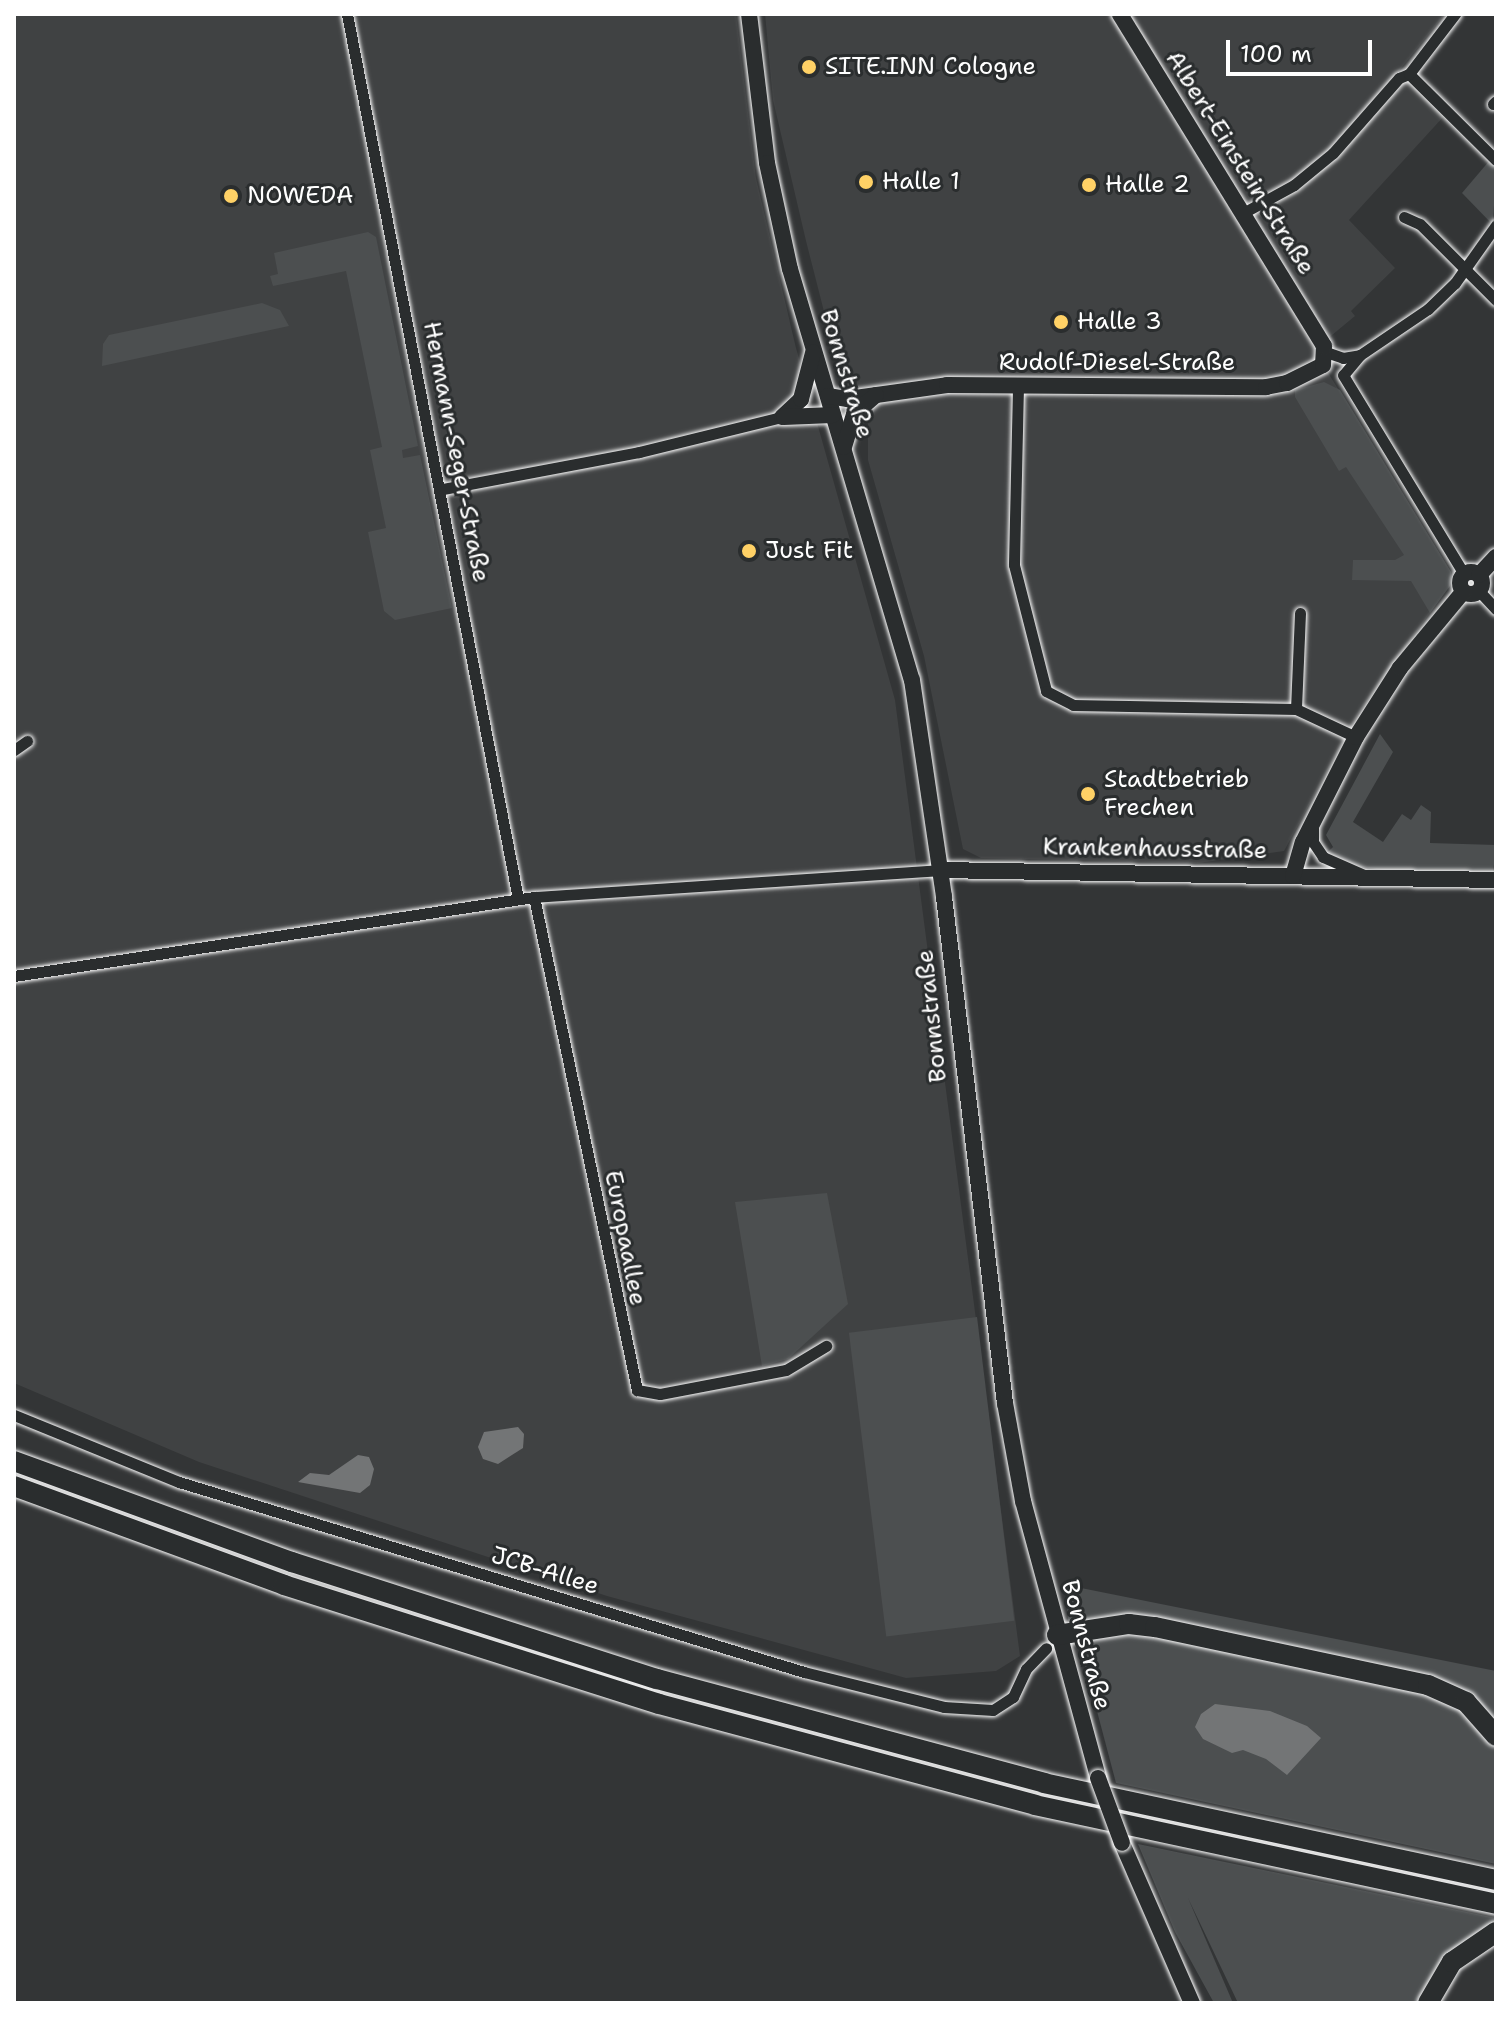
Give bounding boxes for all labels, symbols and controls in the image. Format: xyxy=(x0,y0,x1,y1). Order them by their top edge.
scale bar xyxy=(1230,24,1376,74)
text: 100 m xyxy=(1240,38,1312,70)
street label: Albert-Einstein-Straße xyxy=(1159,46,1321,280)
place label: SITE.INN Cologne xyxy=(825,53,1036,81)
marker: SITE.INN Cologne xyxy=(800,58,818,76)
place label: Halle 1 xyxy=(882,168,960,196)
place label: Halle 2 xyxy=(1105,171,1190,199)
marker: Halle 1 xyxy=(857,173,875,191)
marker: Halle 2 xyxy=(1080,176,1098,194)
place label: NOWEDA xyxy=(247,182,353,210)
marker: NOWEDA xyxy=(222,187,240,205)
street label: Bonnstraße xyxy=(813,306,879,442)
place label: Halle 3 xyxy=(1077,308,1162,336)
marker: Halle 3 xyxy=(1052,313,1070,331)
street label: Hermann-Seger-Straße xyxy=(417,319,495,585)
street label: Rudolf-Diesel-Straße xyxy=(999,349,1235,377)
place label: Just Fit xyxy=(765,537,853,565)
marker: Just Fit xyxy=(740,542,758,560)
place label: Stadtbetrieb Frechen xyxy=(1104,766,1249,822)
marker: Stadtbetrieb Frechen xyxy=(1079,785,1097,803)
street label: Krankenhausstraße xyxy=(1042,833,1268,865)
street label: Bonnstraße xyxy=(911,948,953,1084)
street label: Europaallee xyxy=(598,1168,652,1308)
street label: JCB-Allee xyxy=(488,1541,602,1601)
street label: Bonnstraße xyxy=(1055,1577,1117,1713)

